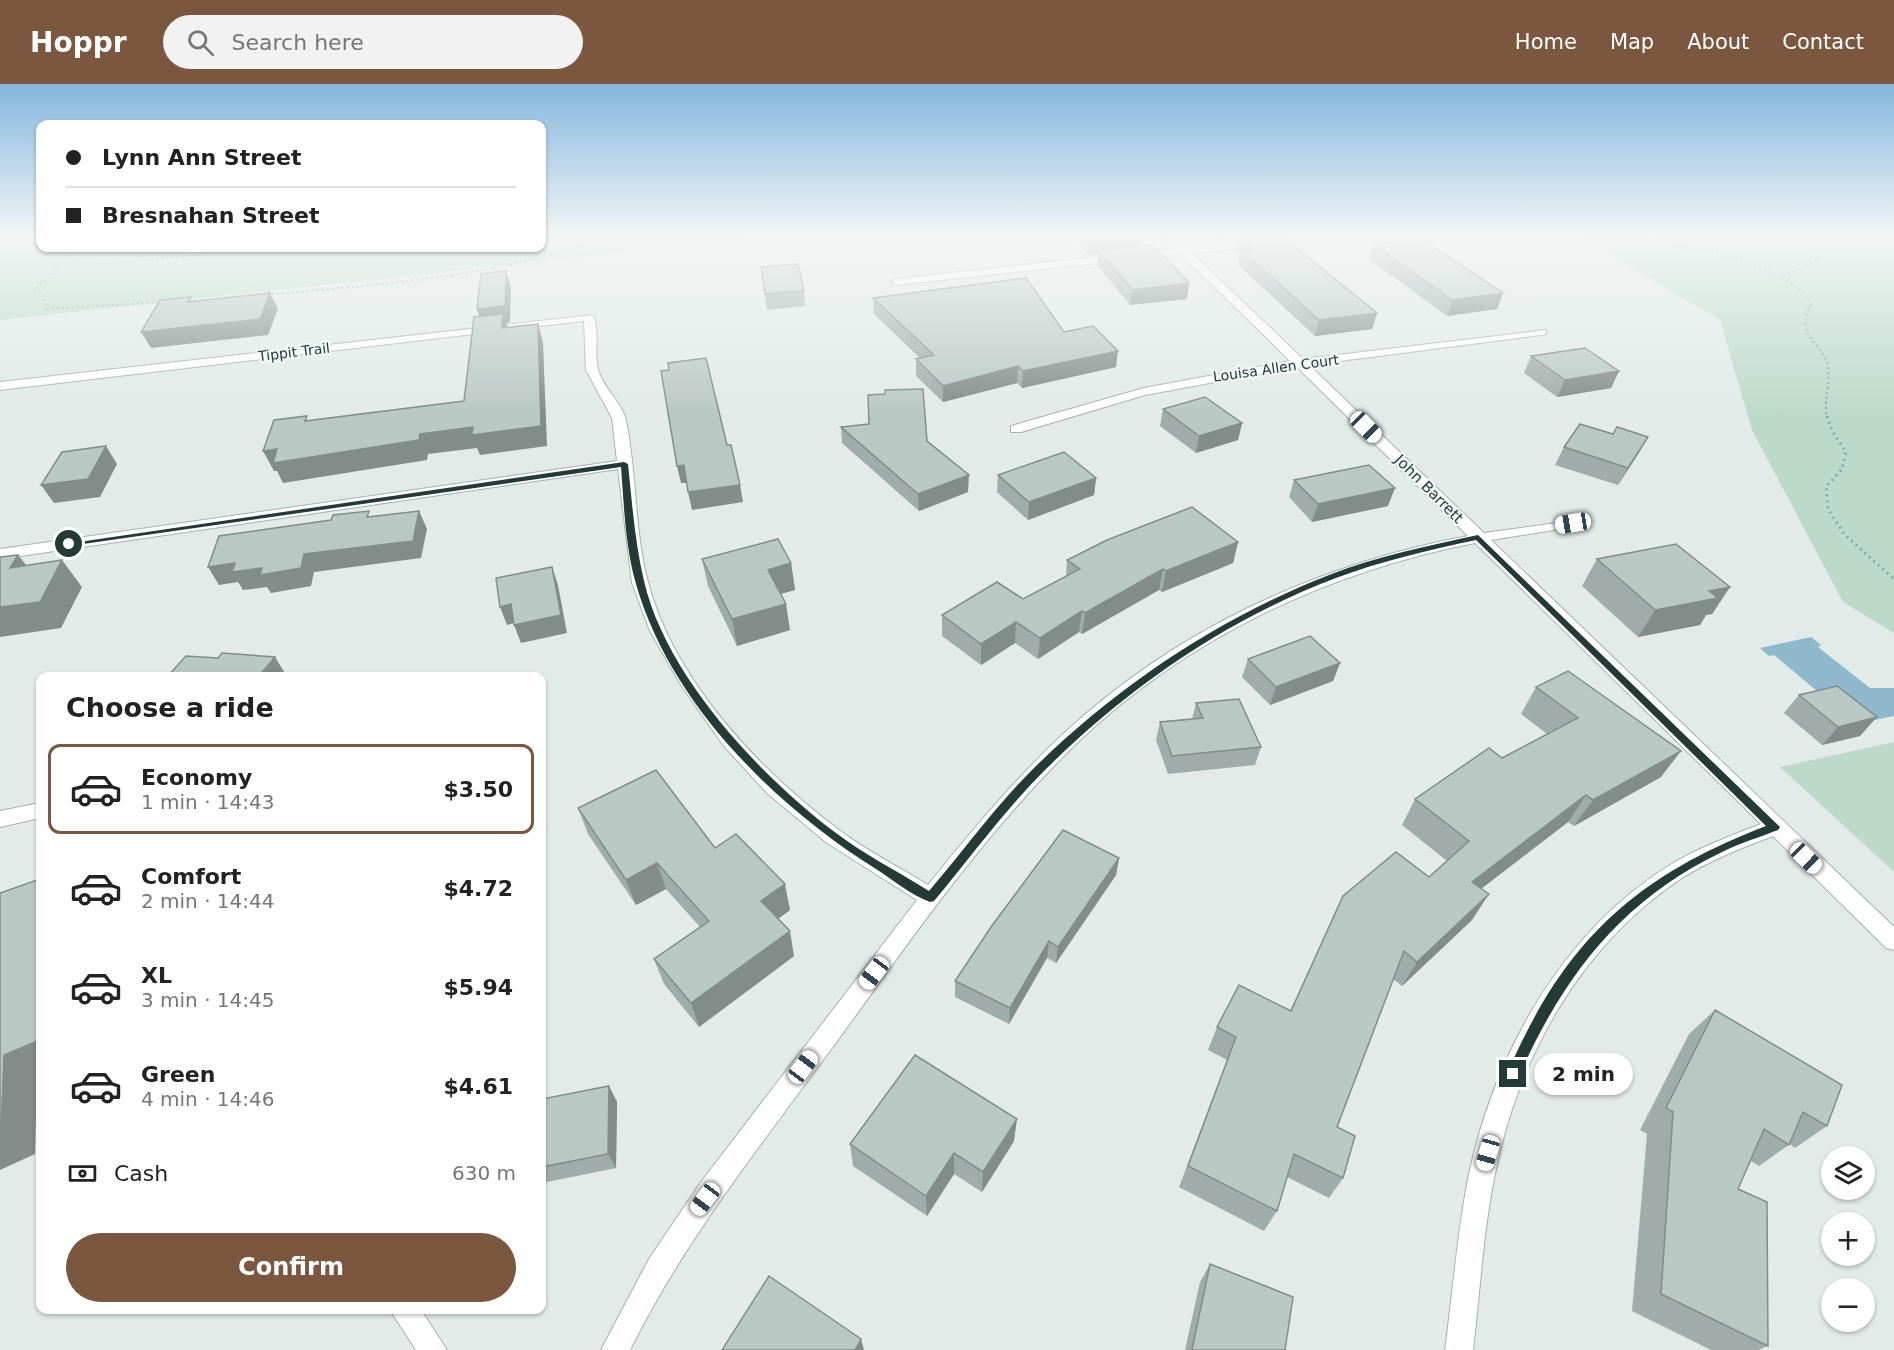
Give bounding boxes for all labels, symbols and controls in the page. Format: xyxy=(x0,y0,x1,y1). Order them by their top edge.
search box xyxy=(163,15,583,69)
text: Hoppr xyxy=(30,26,127,59)
icon: search xyxy=(184,26,217,59)
text: Search here xyxy=(232,30,364,55)
text: Home xyxy=(1515,30,1577,54)
text: Map xyxy=(1610,30,1654,54)
text: About xyxy=(1687,30,1749,54)
text: Contact xyxy=(1782,30,1864,54)
text: Lynn Ann Street xyxy=(102,145,301,170)
text: Bresnahan Street xyxy=(102,203,320,228)
street label: Tippit Trail xyxy=(256,340,331,364)
street label: Louisa Allen Court xyxy=(1212,351,1340,385)
car xyxy=(1347,408,1385,446)
street label: John Barrett xyxy=(1390,450,1467,527)
car xyxy=(1554,511,1592,535)
route start xyxy=(55,530,82,557)
text: Choose a ride xyxy=(66,692,274,723)
icon: car xyxy=(69,762,123,816)
text: Economy xyxy=(141,765,252,790)
text: $3.50 xyxy=(443,777,513,802)
text: 1 min · 14:43 xyxy=(141,790,275,814)
car xyxy=(1787,839,1825,877)
icon: car xyxy=(69,861,123,915)
text: Comfort xyxy=(141,864,241,889)
text: $4.72 xyxy=(443,876,513,901)
text: 2 min · 14:44 xyxy=(141,889,275,913)
car xyxy=(856,953,892,993)
icon: car xyxy=(69,960,123,1014)
text: XL xyxy=(141,963,172,988)
text: $5.94 xyxy=(443,975,513,1000)
text: 3 min · 14:45 xyxy=(141,988,275,1012)
car xyxy=(785,1047,821,1087)
callout: 2 min xyxy=(1534,1053,1633,1095)
icon: car xyxy=(69,1059,123,1113)
route end xyxy=(1499,1060,1526,1087)
text: Green xyxy=(141,1062,215,1087)
text: 2 min xyxy=(1552,1062,1615,1086)
text: $4.61 xyxy=(443,1074,513,1099)
text: 4 min · 14:46 xyxy=(141,1087,275,1111)
car xyxy=(1474,1133,1502,1173)
map controls xyxy=(1821,1146,1875,1332)
button: layers xyxy=(1821,1146,1875,1200)
icon: cash xyxy=(66,1157,99,1190)
text: Cash xyxy=(114,1161,168,1186)
text: 630 m xyxy=(452,1161,516,1185)
car xyxy=(687,1179,723,1219)
button: + xyxy=(1821,1212,1875,1266)
button: Confirm xyxy=(66,1233,516,1302)
button: − xyxy=(1821,1278,1875,1332)

